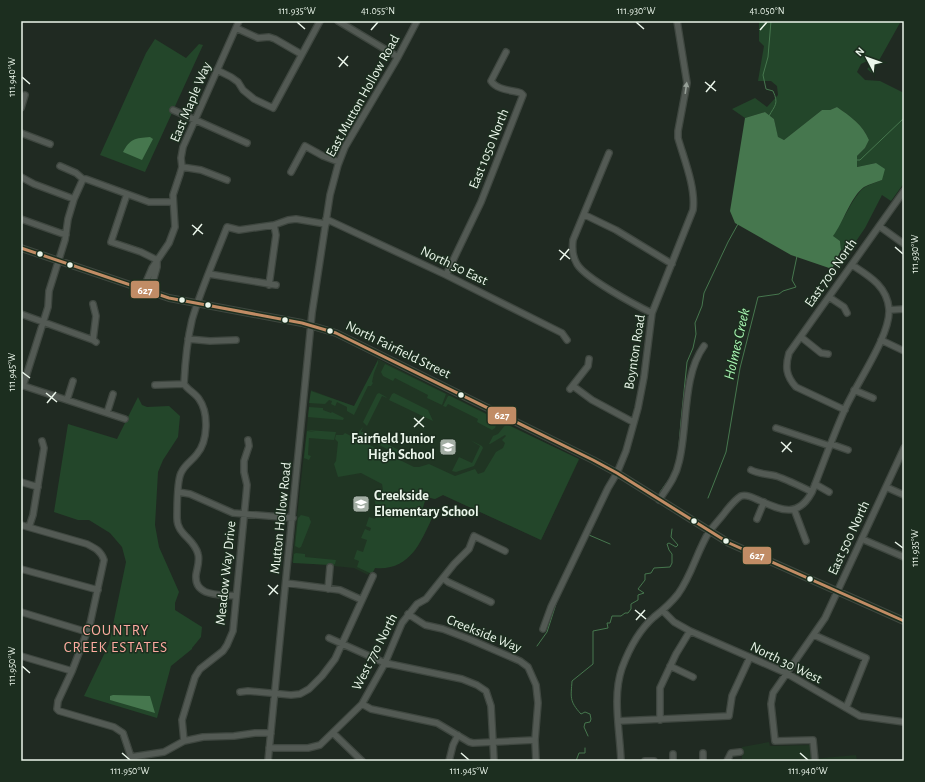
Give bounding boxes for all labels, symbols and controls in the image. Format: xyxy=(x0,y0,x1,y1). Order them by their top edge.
text: 111.935°W xyxy=(278,6,316,16)
text: 41.055°N xyxy=(361,6,395,16)
text: 111.930°W xyxy=(617,6,655,16)
text: 41.050°N xyxy=(749,6,785,16)
street label: East Mutton Hollow Road xyxy=(324,33,402,159)
north arrow xyxy=(847,38,887,78)
text: N xyxy=(853,45,866,58)
text: 111.940°W xyxy=(7,57,17,97)
street label: East Maple Way xyxy=(168,60,214,144)
one-way arrow xyxy=(683,82,689,95)
street label: East 1050 North xyxy=(467,107,511,191)
text: 111.930°W xyxy=(910,235,920,273)
street label: East 700 North xyxy=(802,236,860,310)
street label: North 50 East xyxy=(418,244,490,288)
unlabelled marker xyxy=(35,249,45,259)
unlabelled marker xyxy=(65,260,75,270)
line badge: 627 xyxy=(130,280,160,299)
text: 627 xyxy=(137,285,153,296)
unlabelled marker xyxy=(177,295,187,305)
unlabelled marker xyxy=(203,300,213,310)
water label: Holmes Creek xyxy=(721,307,753,381)
street label: Boynton Road xyxy=(622,314,648,390)
unlabelled marker xyxy=(280,315,290,325)
street label: North Fairfield Street xyxy=(343,319,453,382)
unlabelled marker xyxy=(325,326,335,336)
text: 111.945°W xyxy=(7,353,17,391)
unlabelled marker xyxy=(456,390,466,400)
line badge: 627 xyxy=(487,406,517,425)
text: 627 xyxy=(494,410,510,421)
place label: Fairfield Junior High School xyxy=(351,432,435,462)
school or university icon: Fairfield Junior High School xyxy=(438,437,458,457)
street label: Mutton Hollow Road xyxy=(268,461,294,575)
place label: Creekside Elementary School xyxy=(374,489,479,519)
school or university icon: Creekside Elementary School xyxy=(351,494,371,514)
street label: East 500 North xyxy=(826,499,872,577)
unlabelled marker xyxy=(689,516,699,526)
street label: Meadow Way Drive xyxy=(214,520,238,626)
text: 111.935°W xyxy=(910,529,920,567)
unlabelled marker xyxy=(721,536,731,546)
line badge: 627 xyxy=(742,546,772,565)
text: 627 xyxy=(749,550,765,561)
unlabelled marker xyxy=(805,574,815,584)
street label: West 770 North xyxy=(350,611,400,693)
street label: Creekside Way xyxy=(445,613,523,655)
district label: COUNTRY CREEK ESTATES xyxy=(64,623,168,655)
street label: North 30 West xyxy=(748,640,825,687)
text: 111.950°W xyxy=(7,647,17,685)
text: 111.950°W xyxy=(111,766,149,776)
text: 111.945°W xyxy=(450,766,488,776)
text: 111.940°W xyxy=(788,766,828,776)

